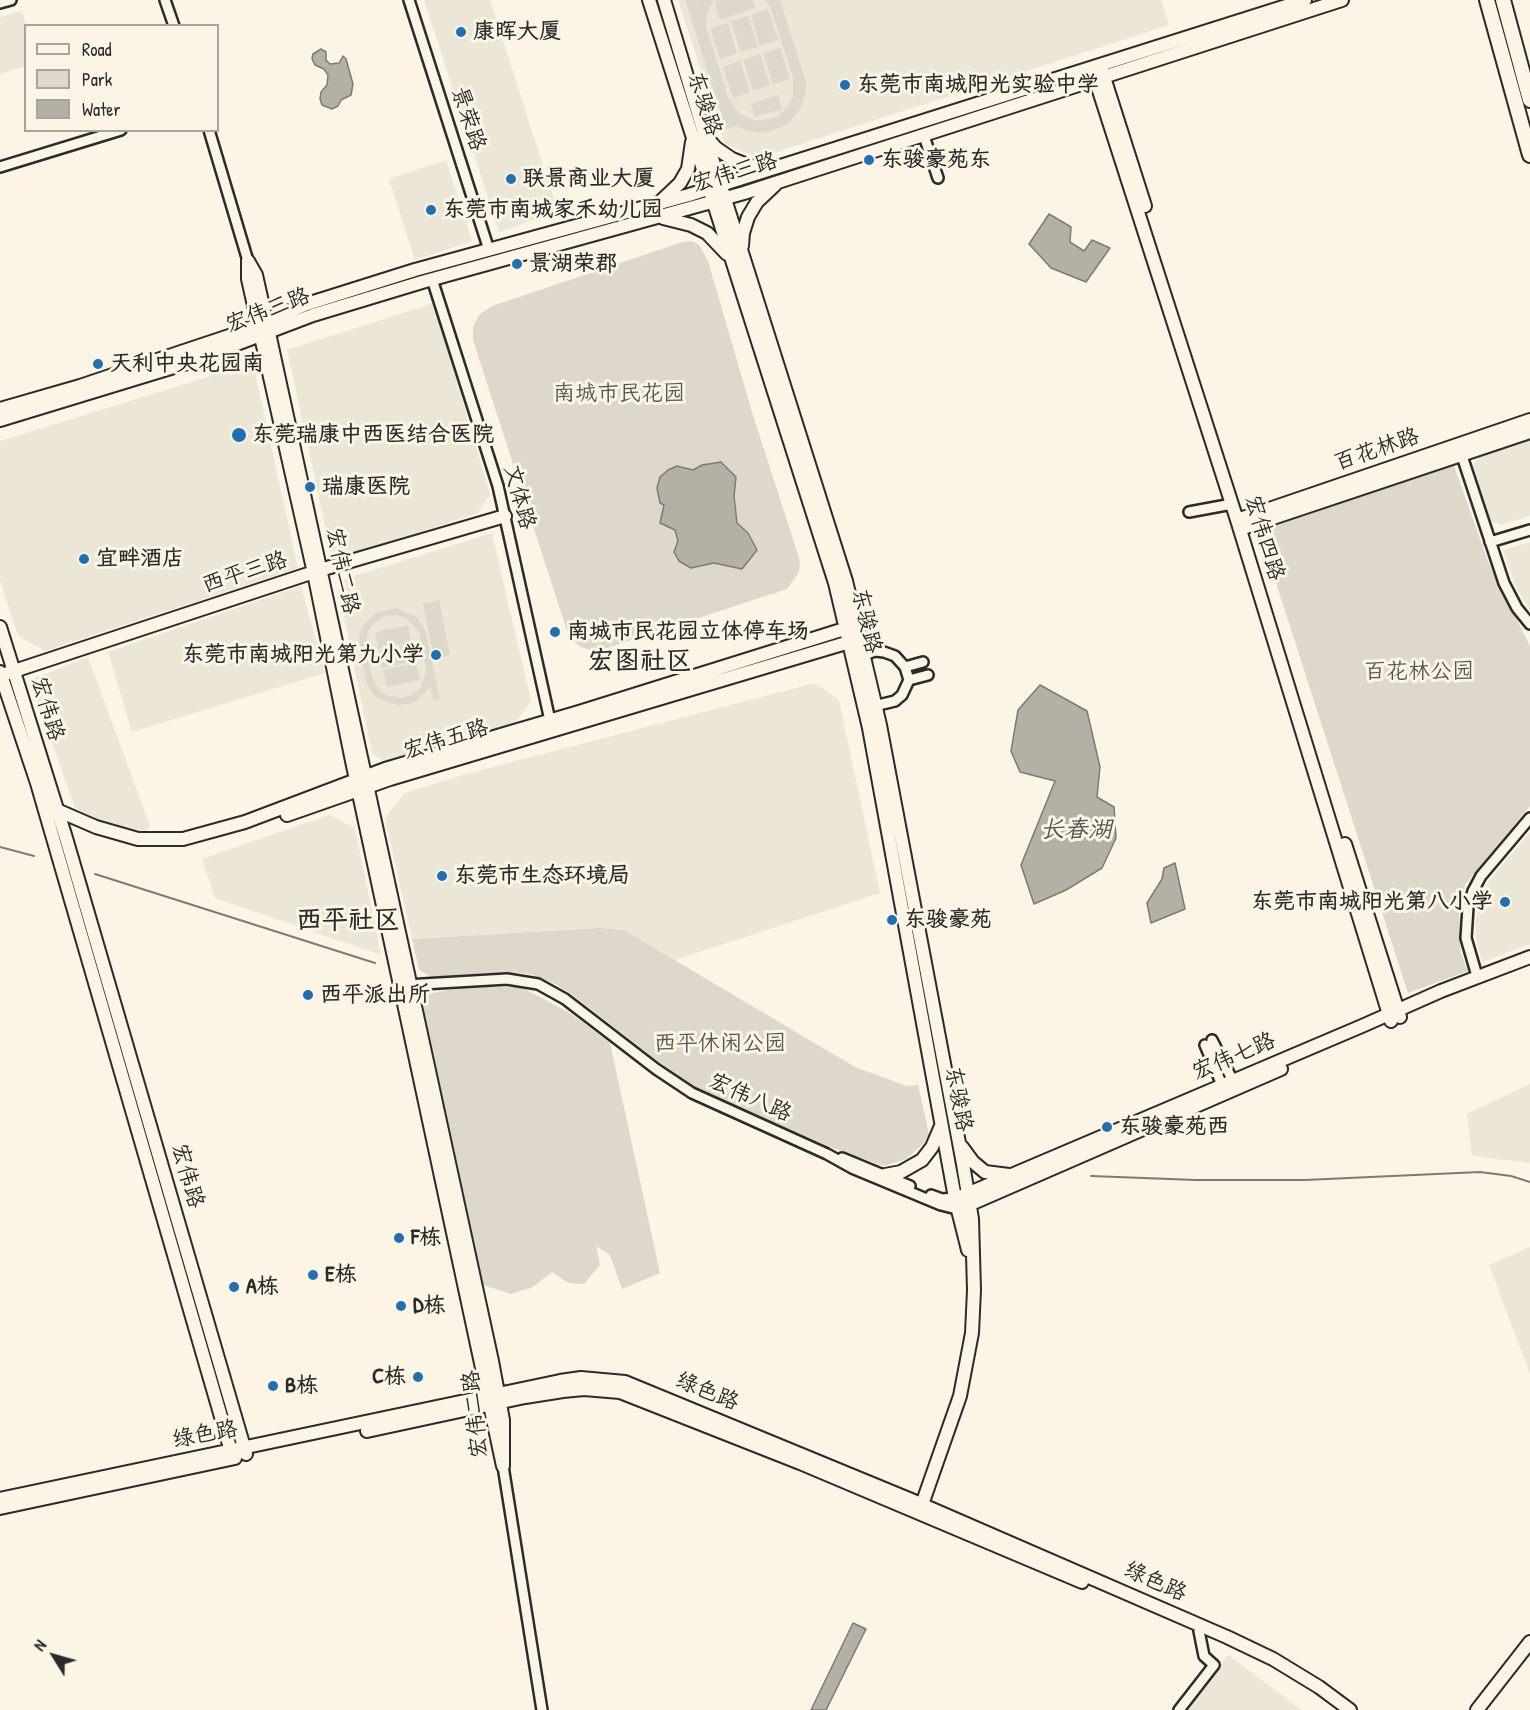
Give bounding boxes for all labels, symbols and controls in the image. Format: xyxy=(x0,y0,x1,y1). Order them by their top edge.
place label: 康晖大厦 xyxy=(473,19,561,45)
legend xyxy=(24,24,219,132)
marker: 康晖大厦 xyxy=(454,25,468,39)
text: Road xyxy=(82,37,112,62)
text: Park xyxy=(82,67,112,92)
street label: 东骏路 xyxy=(681,69,727,139)
place label: 东莞市南城阳光实验中学 xyxy=(857,72,1099,98)
marker: 东莞市南城阳光实验中学 xyxy=(838,78,852,92)
street label: 景荣路 xyxy=(445,84,491,154)
text: Water xyxy=(82,97,120,122)
place label: 东骏豪苑东 xyxy=(881,147,991,173)
street label: 宏伟三路 xyxy=(689,148,781,198)
marker: 东骏豪苑东 xyxy=(862,153,876,167)
place label: 联景商业大厦 xyxy=(523,166,655,192)
marker: 联景商业大厦 xyxy=(504,172,518,186)
place label: 东莞市南城家禾幼儿园 xyxy=(443,197,663,223)
marker: 东莞市南城家禾幼儿园 xyxy=(424,203,438,217)
place label: 景湖荣郡 xyxy=(529,251,617,277)
marker: 景湖荣郡 xyxy=(510,257,524,271)
street label: 宏伟三路 xyxy=(222,283,314,339)
place label: 天利中央花园南 xyxy=(110,351,264,377)
marker: 天利中央花园南 xyxy=(91,357,105,371)
park label: 南城市民花园 xyxy=(553,381,685,407)
place label: 东莞瑞康中西医结合医院 xyxy=(252,422,494,448)
street label: 百花林路 xyxy=(1331,423,1423,477)
marker: 东莞瑞康中西医结合医院 xyxy=(230,426,248,444)
street label: 文体路 xyxy=(498,462,540,532)
place label: 瑞康医院 xyxy=(322,474,410,500)
marker: 瑞康医院 xyxy=(303,480,317,494)
street label: 宏伟四路 xyxy=(1239,492,1289,584)
street label: 宏伟二路 xyxy=(320,525,364,617)
place label: 宜畔酒店 xyxy=(96,546,184,572)
street label: 西平三路 xyxy=(199,547,291,599)
marker: 宜畔酒店 xyxy=(77,552,91,566)
street label: 东骏路 xyxy=(846,586,886,656)
place label: 南城市民花园立体停车场 xyxy=(567,619,809,645)
marker: 南城市民花园立体停车场 xyxy=(548,625,562,639)
place label: 东莞市南城阳光第九小学 xyxy=(182,642,424,668)
district label: 宏图社区 xyxy=(588,646,692,678)
marker: 东莞市南城阳光第九小学 xyxy=(429,648,443,662)
park label: 百花林公园 xyxy=(1364,659,1474,685)
street label: 宏伟路 xyxy=(25,674,69,744)
street label: 宏伟五路 xyxy=(400,715,492,765)
water label: 长春湖 xyxy=(1040,817,1112,845)
place label: 东莞市生态环境局 xyxy=(454,863,630,889)
marker: 东莞市生态环境局 xyxy=(435,869,449,883)
place label: 东莞市南城阳光第八小学 xyxy=(1251,889,1493,915)
marker: 东莞市南城阳光第八小学 xyxy=(1498,895,1512,909)
district label: 西平社区 xyxy=(296,905,400,937)
place label: 东骏豪苑 xyxy=(904,907,992,933)
marker: 东骏豪苑 xyxy=(885,913,899,927)
place label: 西平派出所 xyxy=(320,982,430,1008)
marker: 西平派出所 xyxy=(301,988,315,1002)
street label: 宏伟七路 xyxy=(1188,1028,1280,1086)
park label: 西平休闲公园 xyxy=(654,1031,786,1057)
street label: 东骏路 xyxy=(939,1064,977,1134)
street label: 宏伟八路 xyxy=(704,1068,796,1128)
place label: 东骏豪苑西 xyxy=(1119,1114,1229,1140)
marker: 东骏豪苑西 xyxy=(1100,1120,1114,1134)
street label: 宏伟路 xyxy=(165,1141,209,1211)
place label: F栋 xyxy=(411,1225,441,1251)
marker: F栋 xyxy=(392,1231,406,1245)
place label: E栋 xyxy=(325,1262,357,1288)
marker: E栋 xyxy=(306,1268,320,1282)
place label: A栋 xyxy=(246,1274,279,1300)
marker: A栋 xyxy=(227,1280,241,1294)
place label: D栋 xyxy=(413,1293,445,1319)
marker: D栋 xyxy=(394,1299,408,1313)
place label: C栋 xyxy=(372,1364,406,1390)
street label: 绿色路 xyxy=(671,1367,743,1417)
street label: 宏伟二路 xyxy=(458,1369,494,1459)
marker: C栋 xyxy=(411,1370,425,1384)
place label: B栋 xyxy=(285,1373,318,1399)
marker: B栋 xyxy=(266,1379,280,1393)
street label: 绿色路 xyxy=(170,1416,240,1454)
street label: 绿色路 xyxy=(1119,1557,1191,1607)
north arrow xyxy=(24,1626,84,1686)
text: N xyxy=(28,1635,51,1655)

